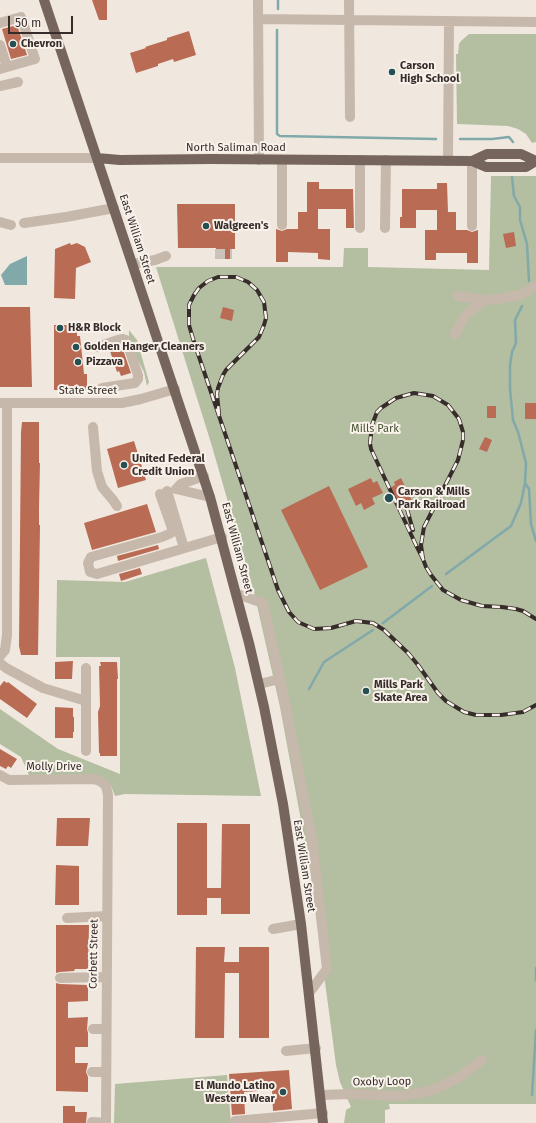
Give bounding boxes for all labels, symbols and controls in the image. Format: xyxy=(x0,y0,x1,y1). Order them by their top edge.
scale bar xyxy=(10,8,75,34)
text: 50 m xyxy=(15,16,41,30)
place label: Chevron xyxy=(21,37,62,51)
marker: Chevron xyxy=(8,39,18,49)
place label: Carson High School xyxy=(400,59,459,85)
marker: Carson High School xyxy=(387,67,397,77)
street label: North Saliman Road xyxy=(186,141,286,155)
street label: East William Street xyxy=(116,192,158,286)
place label: Walgreen's xyxy=(214,219,269,233)
marker: Walgreen's xyxy=(201,221,211,231)
place label: H&R Block xyxy=(68,321,121,335)
marker: H&R Block xyxy=(55,323,65,333)
place label: Golden Hanger Cleaners xyxy=(84,340,204,354)
marker: Golden Hanger Cleaners xyxy=(71,342,81,352)
place label: Pizzava xyxy=(86,355,123,369)
marker: Pizzava xyxy=(73,357,83,367)
street label: State Street xyxy=(59,384,117,398)
park label: Mills Park xyxy=(351,422,399,436)
place label: United Federal Credit Union xyxy=(132,452,205,478)
marker: United Federal Credit Union xyxy=(119,460,129,470)
place label: Carson & Mills Park Railroad xyxy=(398,485,470,511)
marker: Carson & Mills Park Railroad xyxy=(383,492,395,504)
street label: East William Street xyxy=(219,501,255,595)
place label: Mills Park Skate Area xyxy=(374,678,428,704)
marker: Mills Park Skate Area xyxy=(361,686,371,696)
street label: Molly Drive xyxy=(26,760,82,774)
street label: East William Street xyxy=(290,819,318,913)
street label: Corbett Street xyxy=(87,919,101,989)
street label: Oxoby Loop xyxy=(353,1075,411,1089)
place label: El Mundo Latino Western Wear xyxy=(195,1079,275,1105)
marker: El Mundo Latino Western Wear xyxy=(278,1087,288,1097)

